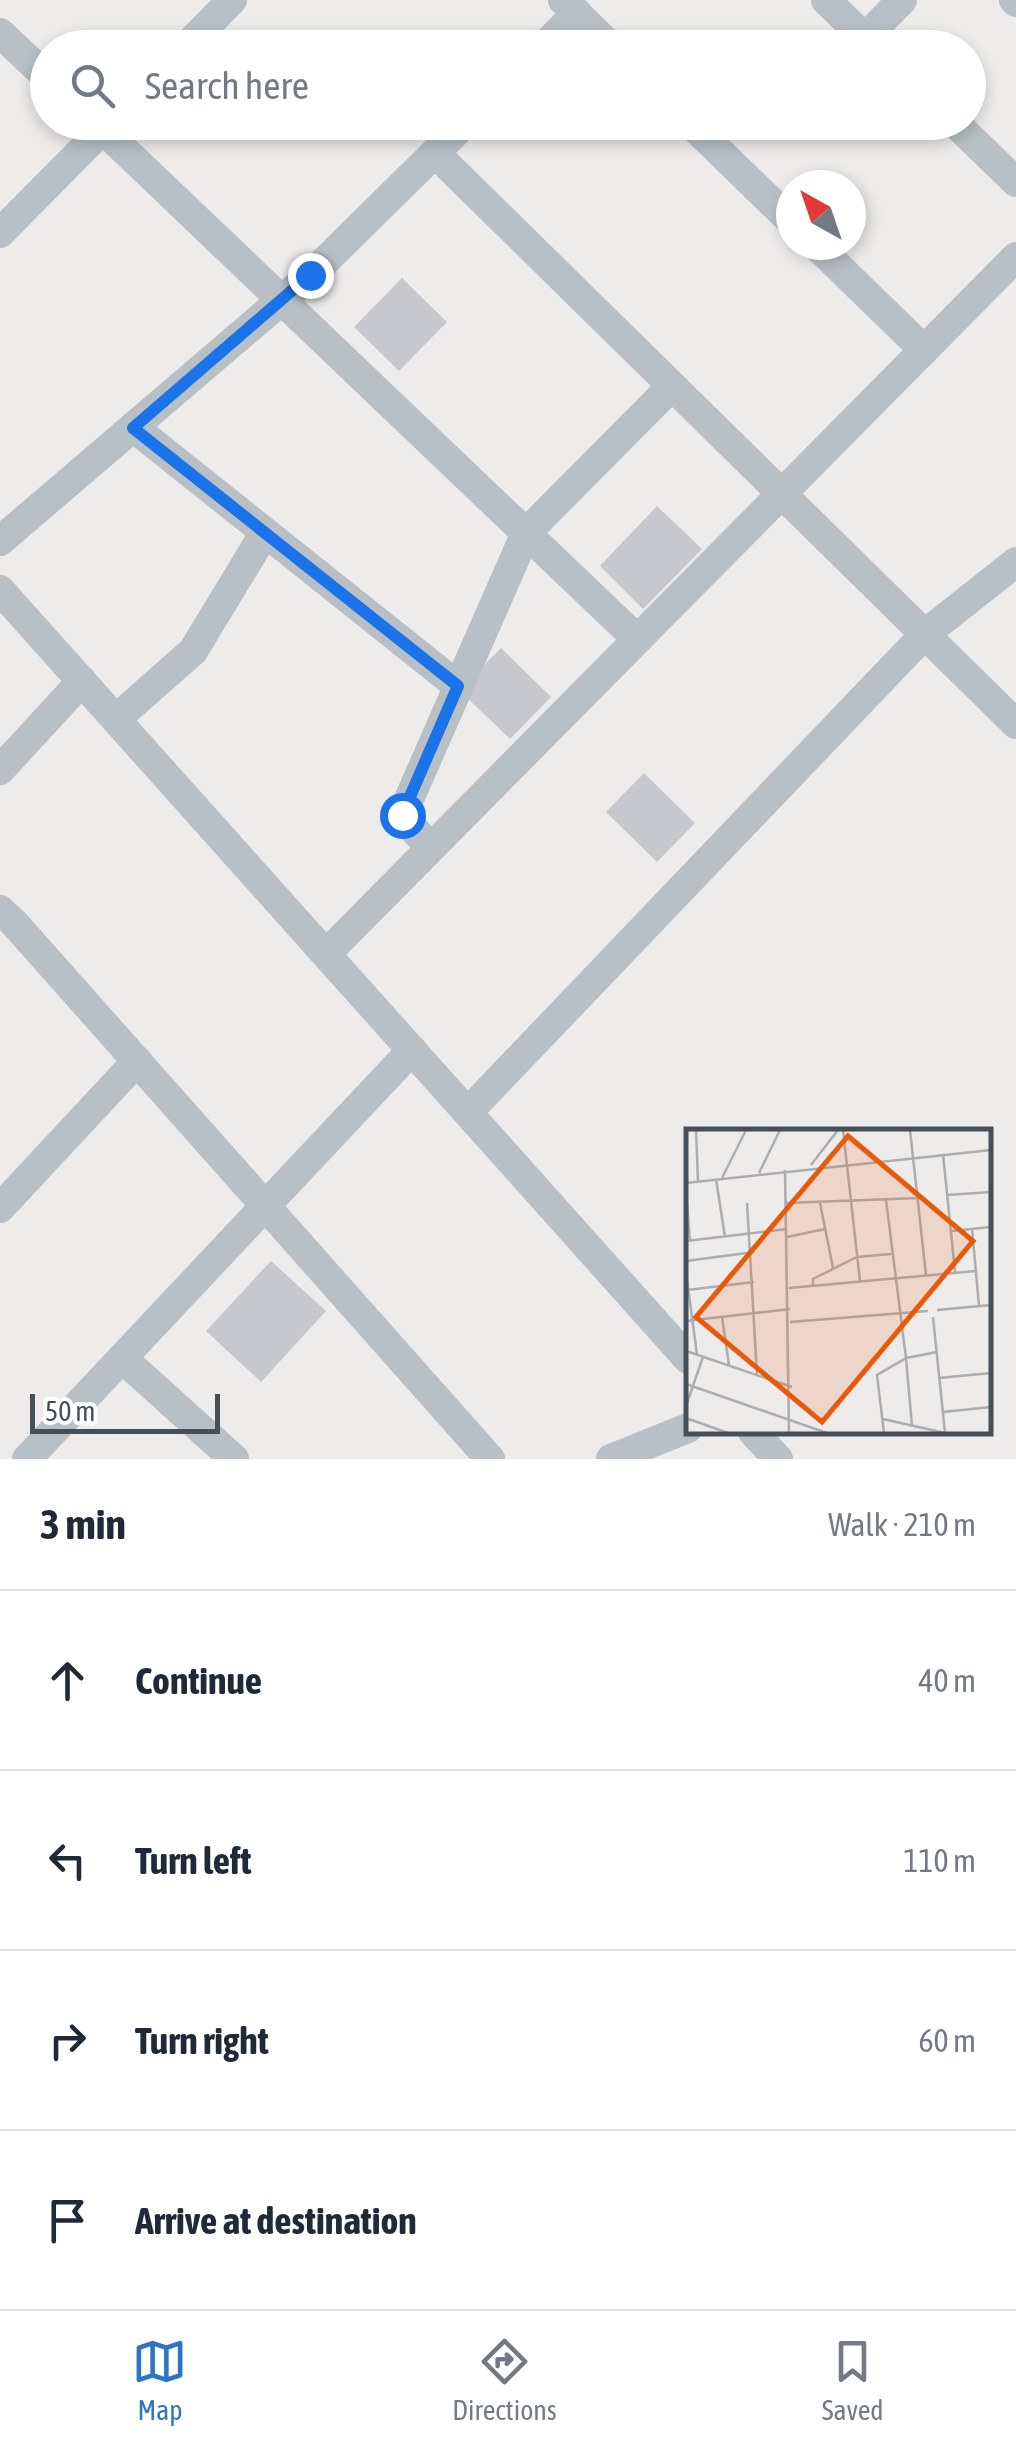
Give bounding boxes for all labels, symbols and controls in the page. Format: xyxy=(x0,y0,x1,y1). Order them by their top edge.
search box xyxy=(30,30,986,140)
icon: search xyxy=(65,58,120,113)
text: Search here xyxy=(145,64,309,107)
north arrow xyxy=(776,170,866,260)
route end xyxy=(288,253,334,299)
route start xyxy=(380,793,426,839)
inset map xyxy=(686,1129,991,1434)
scale bar xyxy=(30,1389,220,1434)
text: 50 m xyxy=(45,1395,95,1427)
text: 3 min xyxy=(40,1500,126,1548)
text: Walk · 210 m xyxy=(828,1506,976,1543)
icon: ahead xyxy=(40,1653,95,1708)
text: Continue xyxy=(135,1659,262,1702)
text: 40 m xyxy=(918,1662,976,1699)
icon: left xyxy=(40,1833,95,1888)
text: Turn left xyxy=(135,1839,251,1882)
text: 110 m xyxy=(903,1842,976,1879)
icon: right xyxy=(40,2013,95,2068)
text: Turn right xyxy=(135,2019,269,2062)
text: 60 m xyxy=(918,2022,976,2059)
icon: arrive xyxy=(40,2193,95,2248)
text: Arrive at destination xyxy=(135,2199,417,2242)
tab: Map xyxy=(132,2334,187,2426)
tab: Directions xyxy=(452,2334,557,2426)
tab: Saved xyxy=(822,2334,884,2426)

